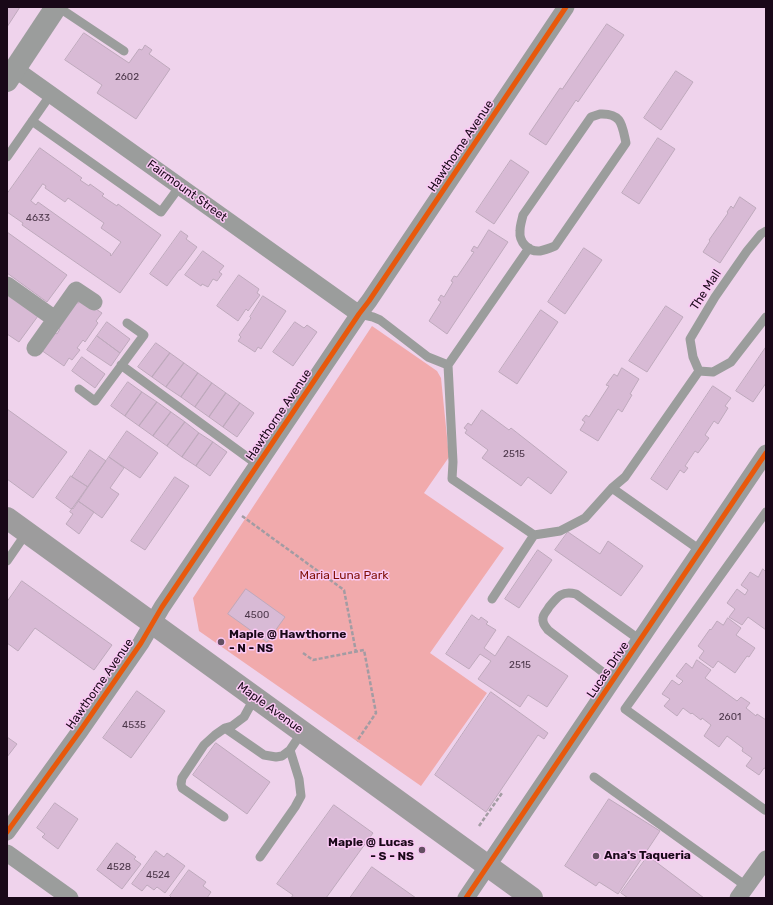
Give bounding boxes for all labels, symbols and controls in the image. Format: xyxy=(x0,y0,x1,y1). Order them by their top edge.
house number: 2602 xyxy=(115,71,139,83)
street label: Hawthorne Avenue xyxy=(425,98,497,194)
street label: Fairmount Street xyxy=(144,157,230,225)
house number: 4633 xyxy=(26,212,50,224)
street label: The Mall xyxy=(688,267,724,313)
street label: Hawthorne Avenue xyxy=(243,367,315,463)
house number: 2515 xyxy=(503,448,525,460)
park label: Maria Luna Park xyxy=(300,569,388,583)
house number: 4500 xyxy=(245,609,269,621)
place label: Maple @ Hawthorne - N - NS xyxy=(229,628,346,656)
street label: Hawthorne Avenue xyxy=(63,636,137,732)
marker: Maple @ Hawthorne - N - NS xyxy=(216,637,226,647)
street label: Lucas Drive xyxy=(584,639,632,701)
house number: 2515 xyxy=(509,659,531,671)
street label: Maple Avenue xyxy=(234,679,306,737)
house number: 2601 xyxy=(719,711,741,723)
house number: 4535 xyxy=(122,719,146,731)
place label: Maple @ Lucas - S - NS xyxy=(328,836,414,864)
marker: Maple @ Lucas - S - NS xyxy=(417,845,427,855)
place label: Ana's Taqueria xyxy=(604,849,691,863)
marker: Ana's Taqueria xyxy=(591,851,601,861)
house number: 4528 xyxy=(107,861,131,873)
house number: 4524 xyxy=(146,869,170,881)

